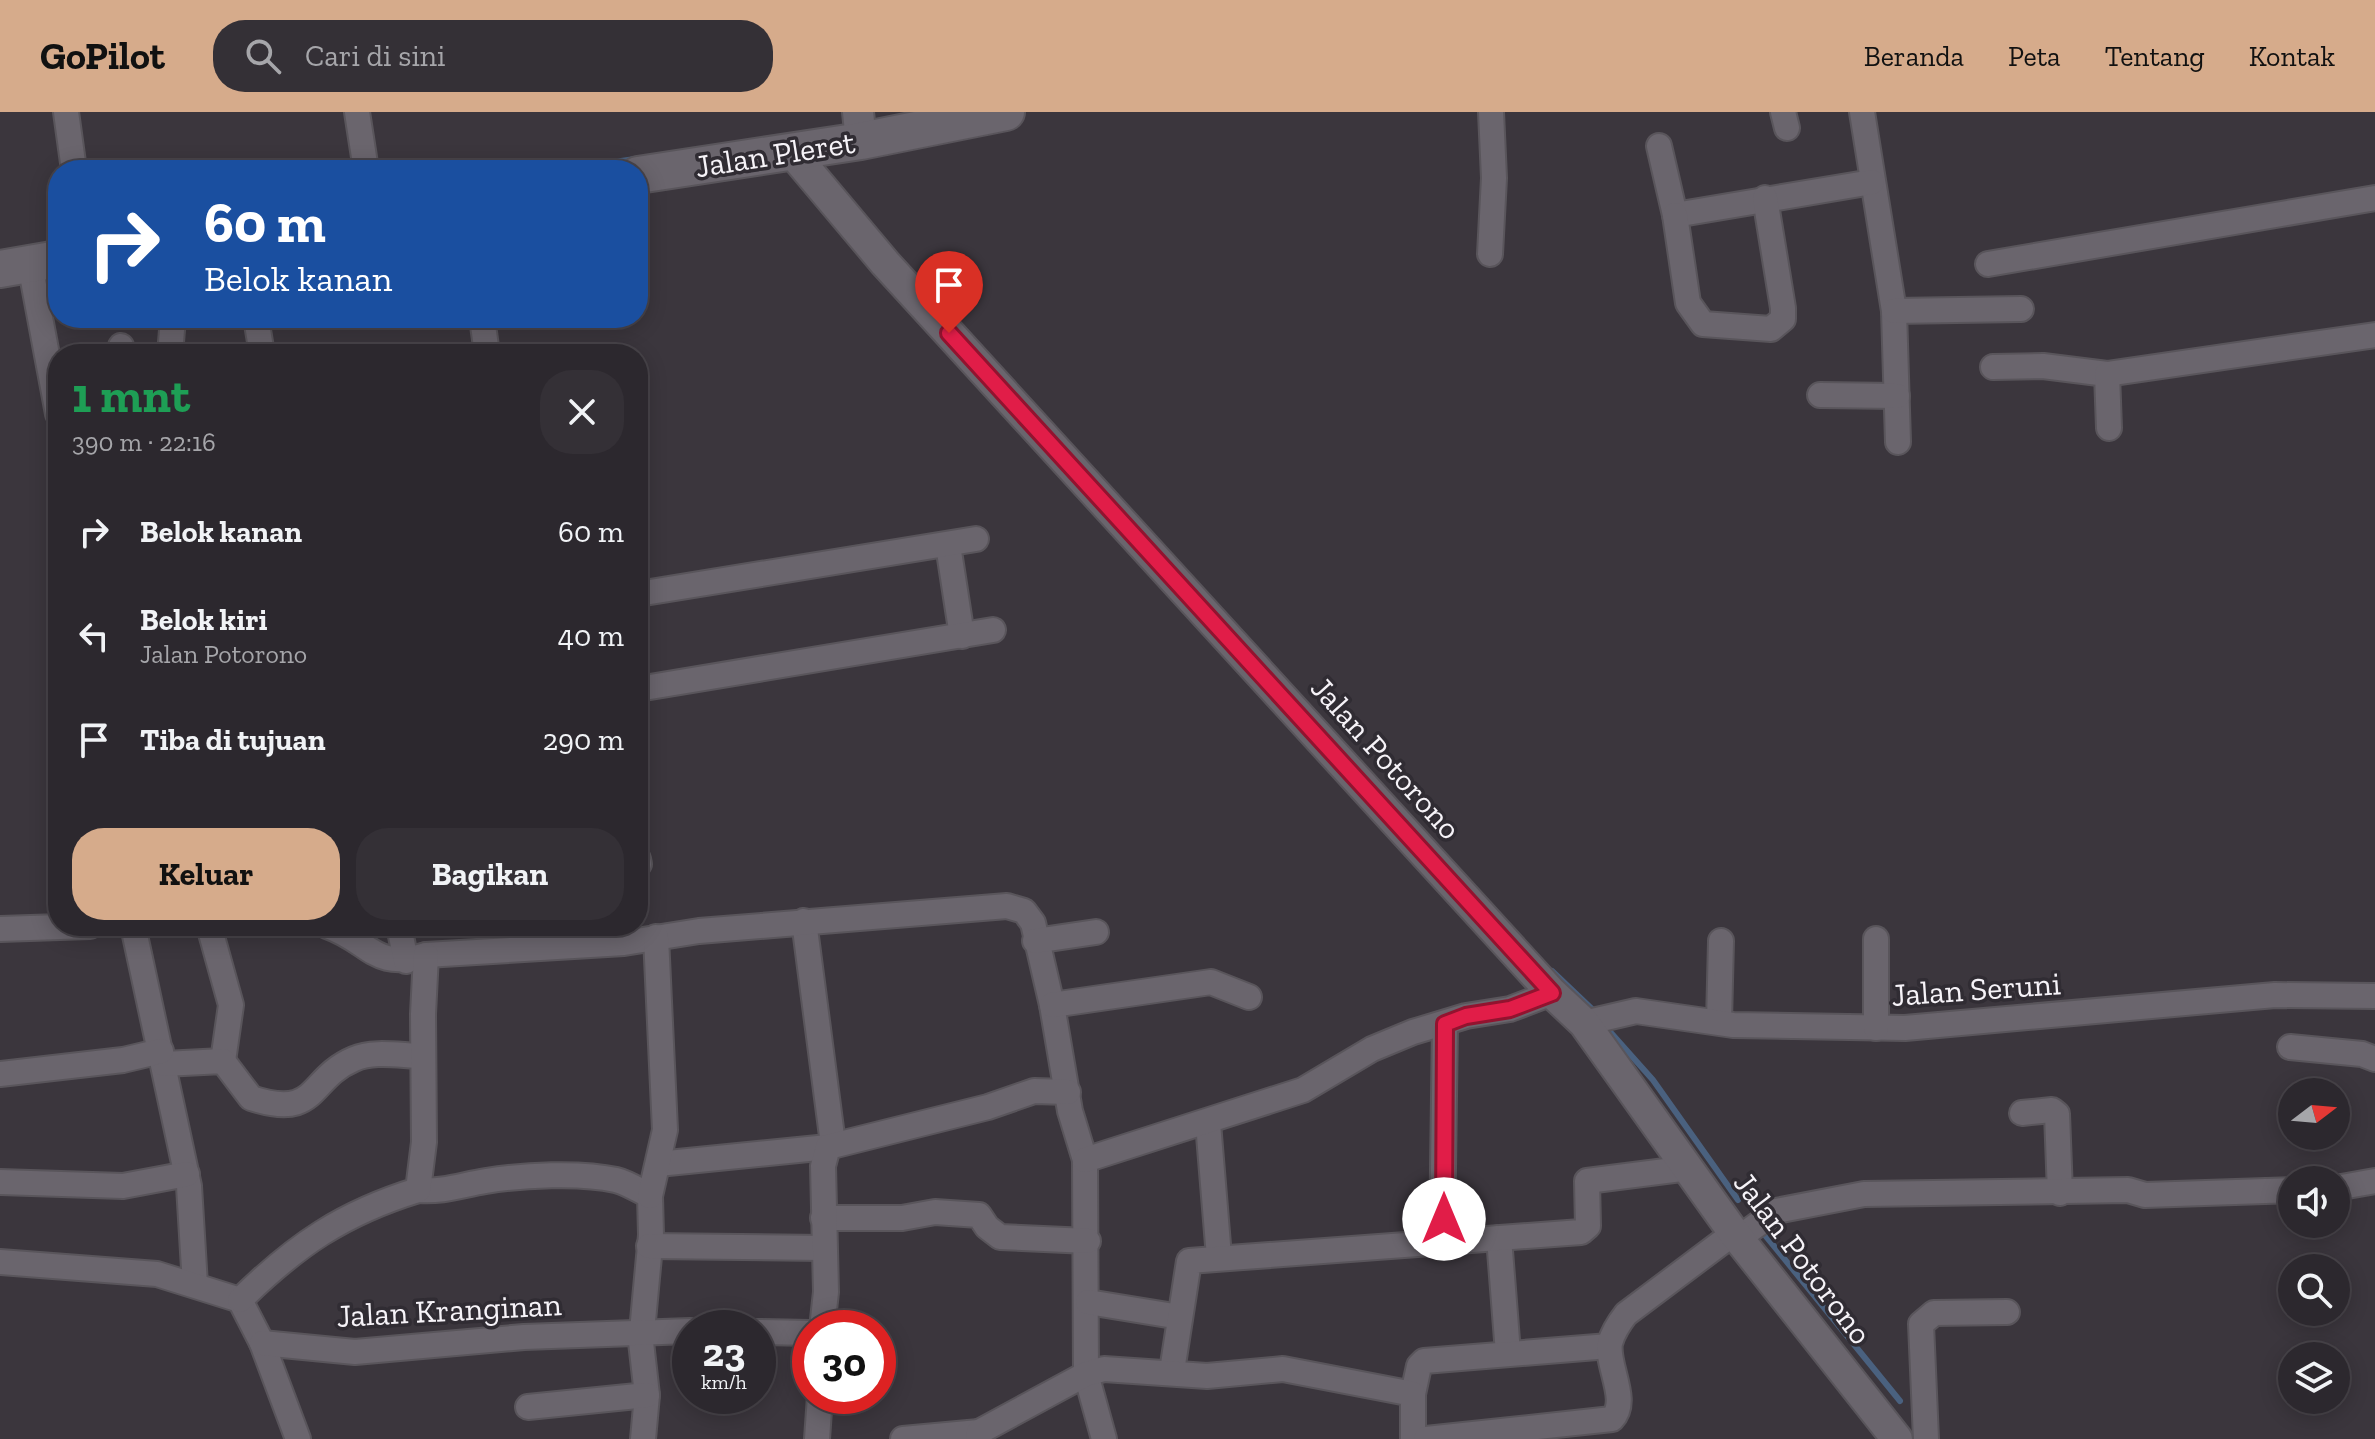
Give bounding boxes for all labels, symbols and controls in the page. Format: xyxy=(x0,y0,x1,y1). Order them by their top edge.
search box xyxy=(213,20,773,92)
text: GoPilot xyxy=(40,33,165,79)
icon: search xyxy=(241,34,285,78)
text: Cari di sini xyxy=(305,38,445,74)
text: Beranda xyxy=(1864,40,1964,73)
text: Peta xyxy=(2008,40,2061,73)
text: Tentang xyxy=(2105,40,2205,73)
text: Kontak xyxy=(2249,40,2335,73)
street label: Jalan Pleret xyxy=(693,123,858,185)
text: 60 m xyxy=(204,189,326,256)
icon: right xyxy=(72,192,176,296)
pin xyxy=(915,251,983,333)
text: Belok kanan xyxy=(204,257,392,300)
icon: arrive xyxy=(927,263,971,307)
text: 1 mnt xyxy=(72,367,190,424)
button: close xyxy=(540,370,624,454)
text: 390 m · 22:16 xyxy=(72,426,216,458)
icon: right xyxy=(72,510,116,554)
text: Belok kanan xyxy=(140,514,302,550)
text: 60 m xyxy=(558,514,624,550)
text: Belok kiri xyxy=(140,602,267,638)
icon: left xyxy=(72,614,116,658)
text: 40 m xyxy=(558,618,624,654)
text: Jalan Potorono xyxy=(140,638,307,670)
street label: Jalan Potorono xyxy=(1303,669,1469,847)
icon: arrive xyxy=(72,718,116,762)
text: Tiba di tujuan xyxy=(140,722,325,758)
text: 290 m xyxy=(543,722,624,758)
button: Keluar xyxy=(72,828,340,920)
button: Bagikan xyxy=(356,828,624,920)
street label: Jalan Seruni xyxy=(1890,964,2062,1014)
north arrow xyxy=(2278,1078,2350,1150)
map controls xyxy=(2278,1078,2350,1414)
street label: Jalan Potorono xyxy=(1726,1164,1880,1352)
button: sound xyxy=(2278,1166,2350,1238)
position arrow xyxy=(1402,1177,1486,1261)
button: search xyxy=(2278,1254,2350,1326)
street label: Jalan Kranginan xyxy=(336,1285,563,1335)
speed limit sign: 30 xyxy=(792,1310,896,1414)
text: 23 xyxy=(703,1328,745,1376)
button: layers xyxy=(2278,1342,2350,1414)
text: km/h xyxy=(701,1370,747,1394)

